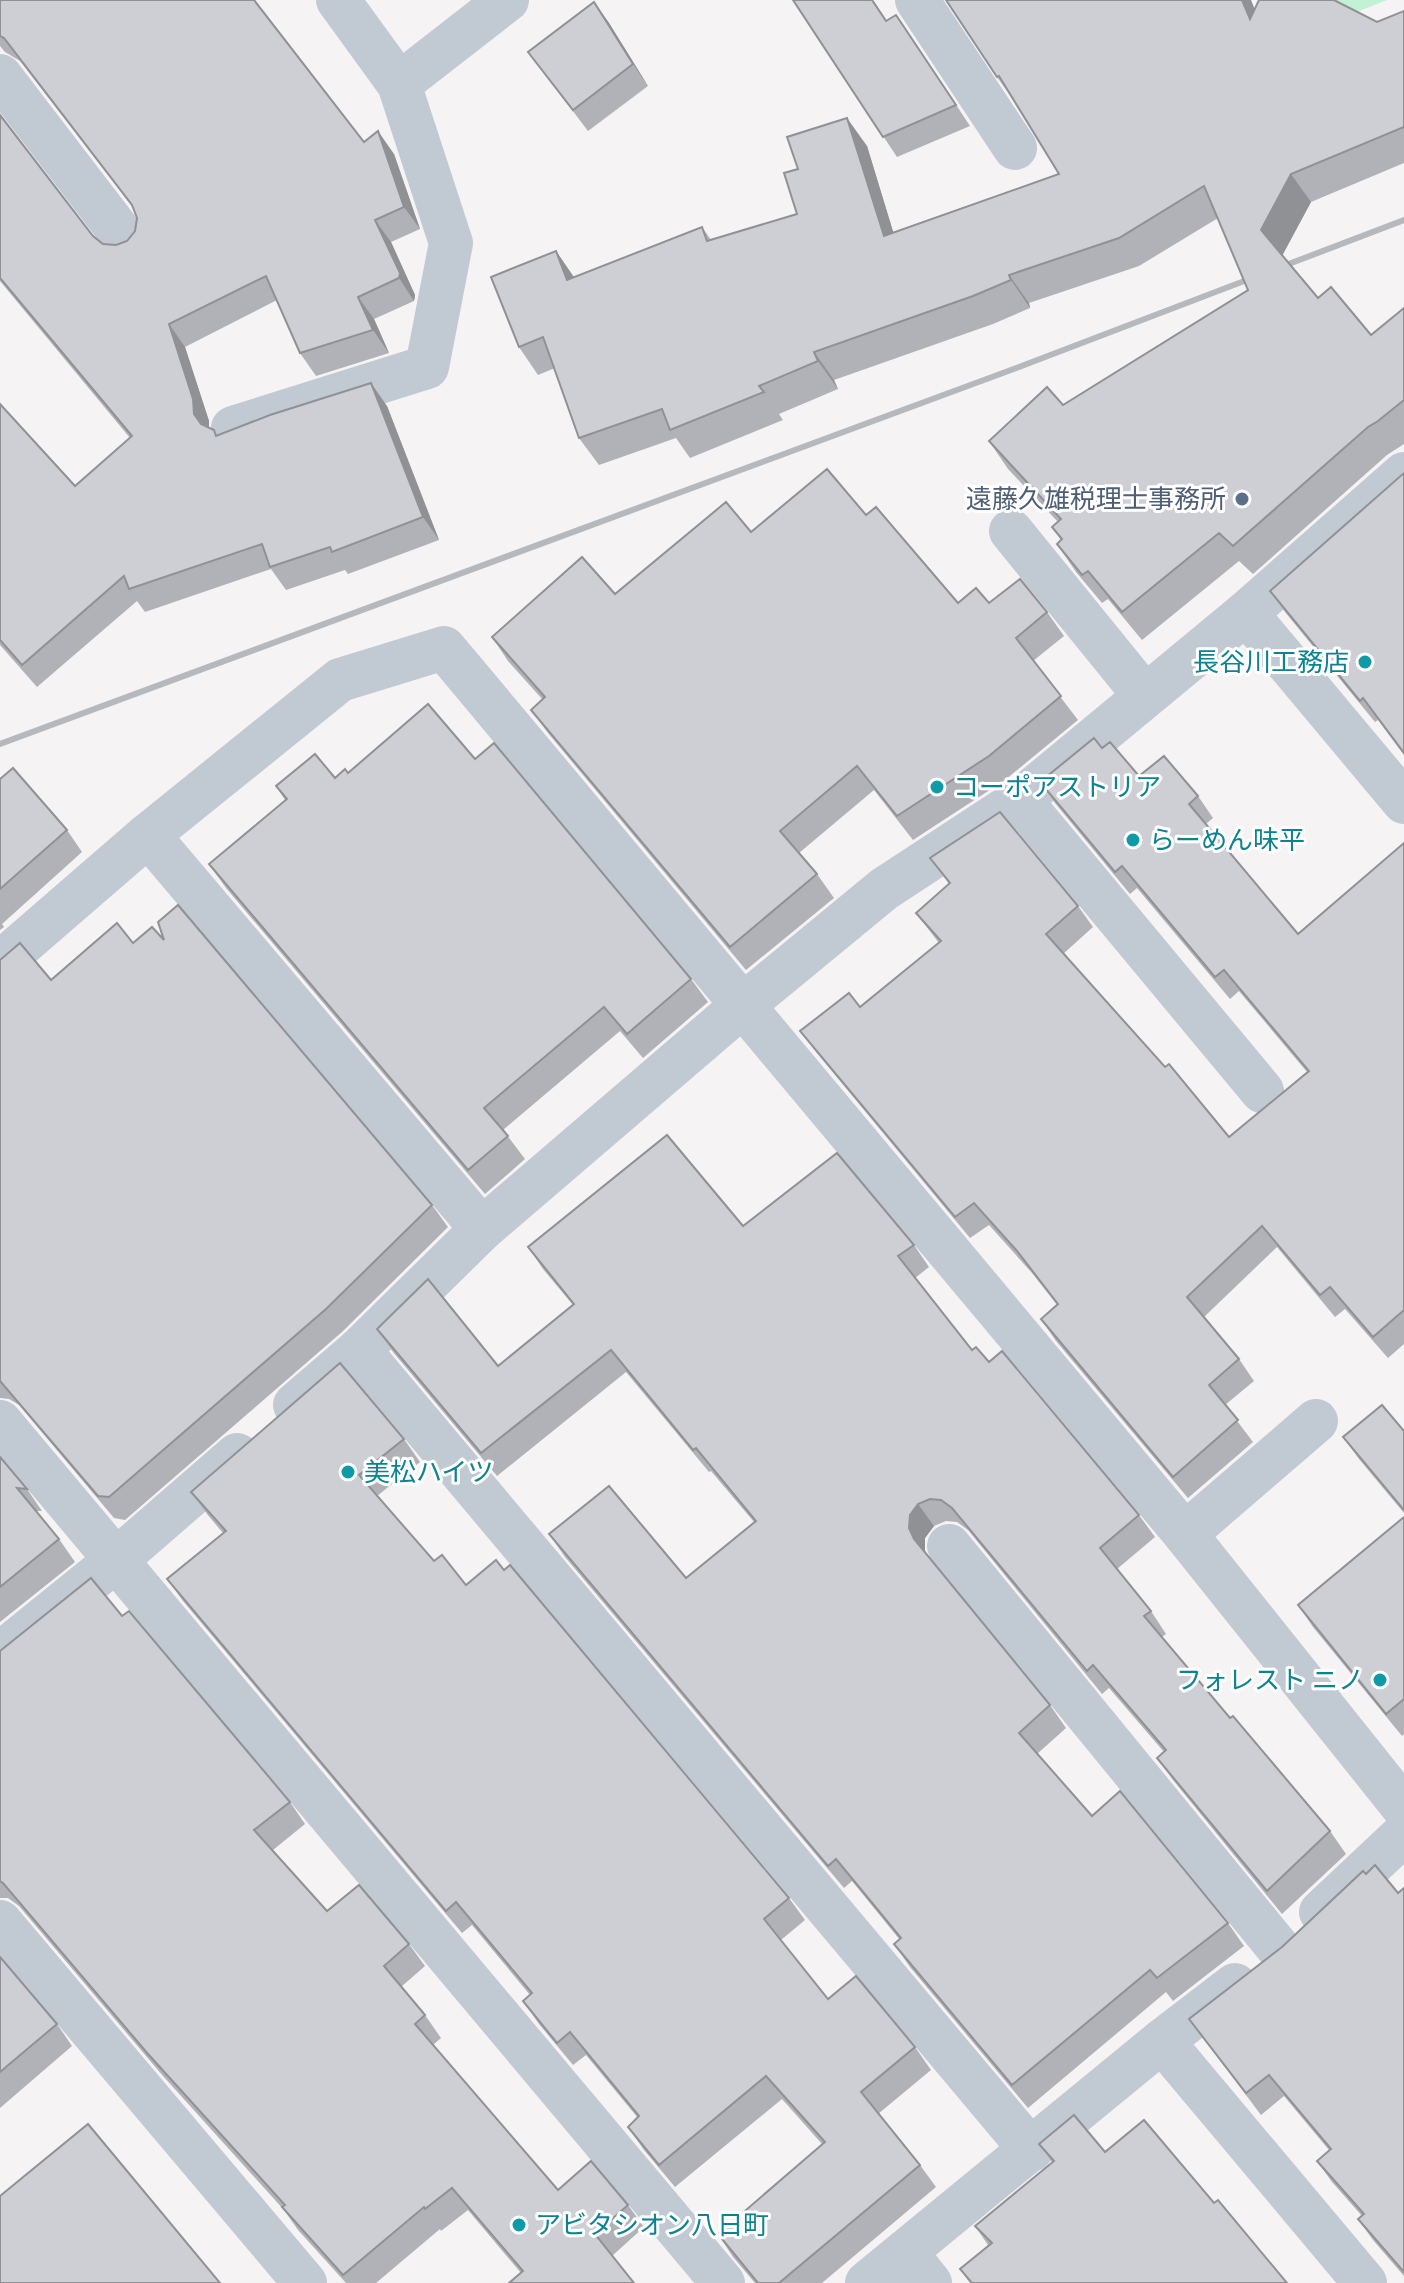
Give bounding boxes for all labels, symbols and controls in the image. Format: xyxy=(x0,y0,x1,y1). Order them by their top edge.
place label: 遠藤久雄税理士事務所 xyxy=(966,484,1226,514)
marker: 遠藤久雄税理士事務所 xyxy=(1233,490,1251,508)
place label: 長谷川工務店 xyxy=(1193,647,1349,677)
marker: 長谷川工務店 xyxy=(1356,653,1374,671)
place label: コーポアストリア xyxy=(953,772,1161,802)
marker: コーポアストリア xyxy=(928,778,946,796)
place label: らーめん味平 xyxy=(1149,825,1305,855)
marker: らーめん味平 xyxy=(1124,831,1142,849)
place label: 美松ハイツ xyxy=(364,1457,493,1487)
marker: 美松ハイツ xyxy=(339,1463,357,1481)
place label: フォレスト ニノ xyxy=(1176,1665,1364,1695)
marker: フォレスト ニノ xyxy=(1371,1671,1389,1689)
place label: アビタシオン八日町 xyxy=(535,2210,769,2240)
marker: アビタシオン八日町 xyxy=(510,2216,528,2234)

